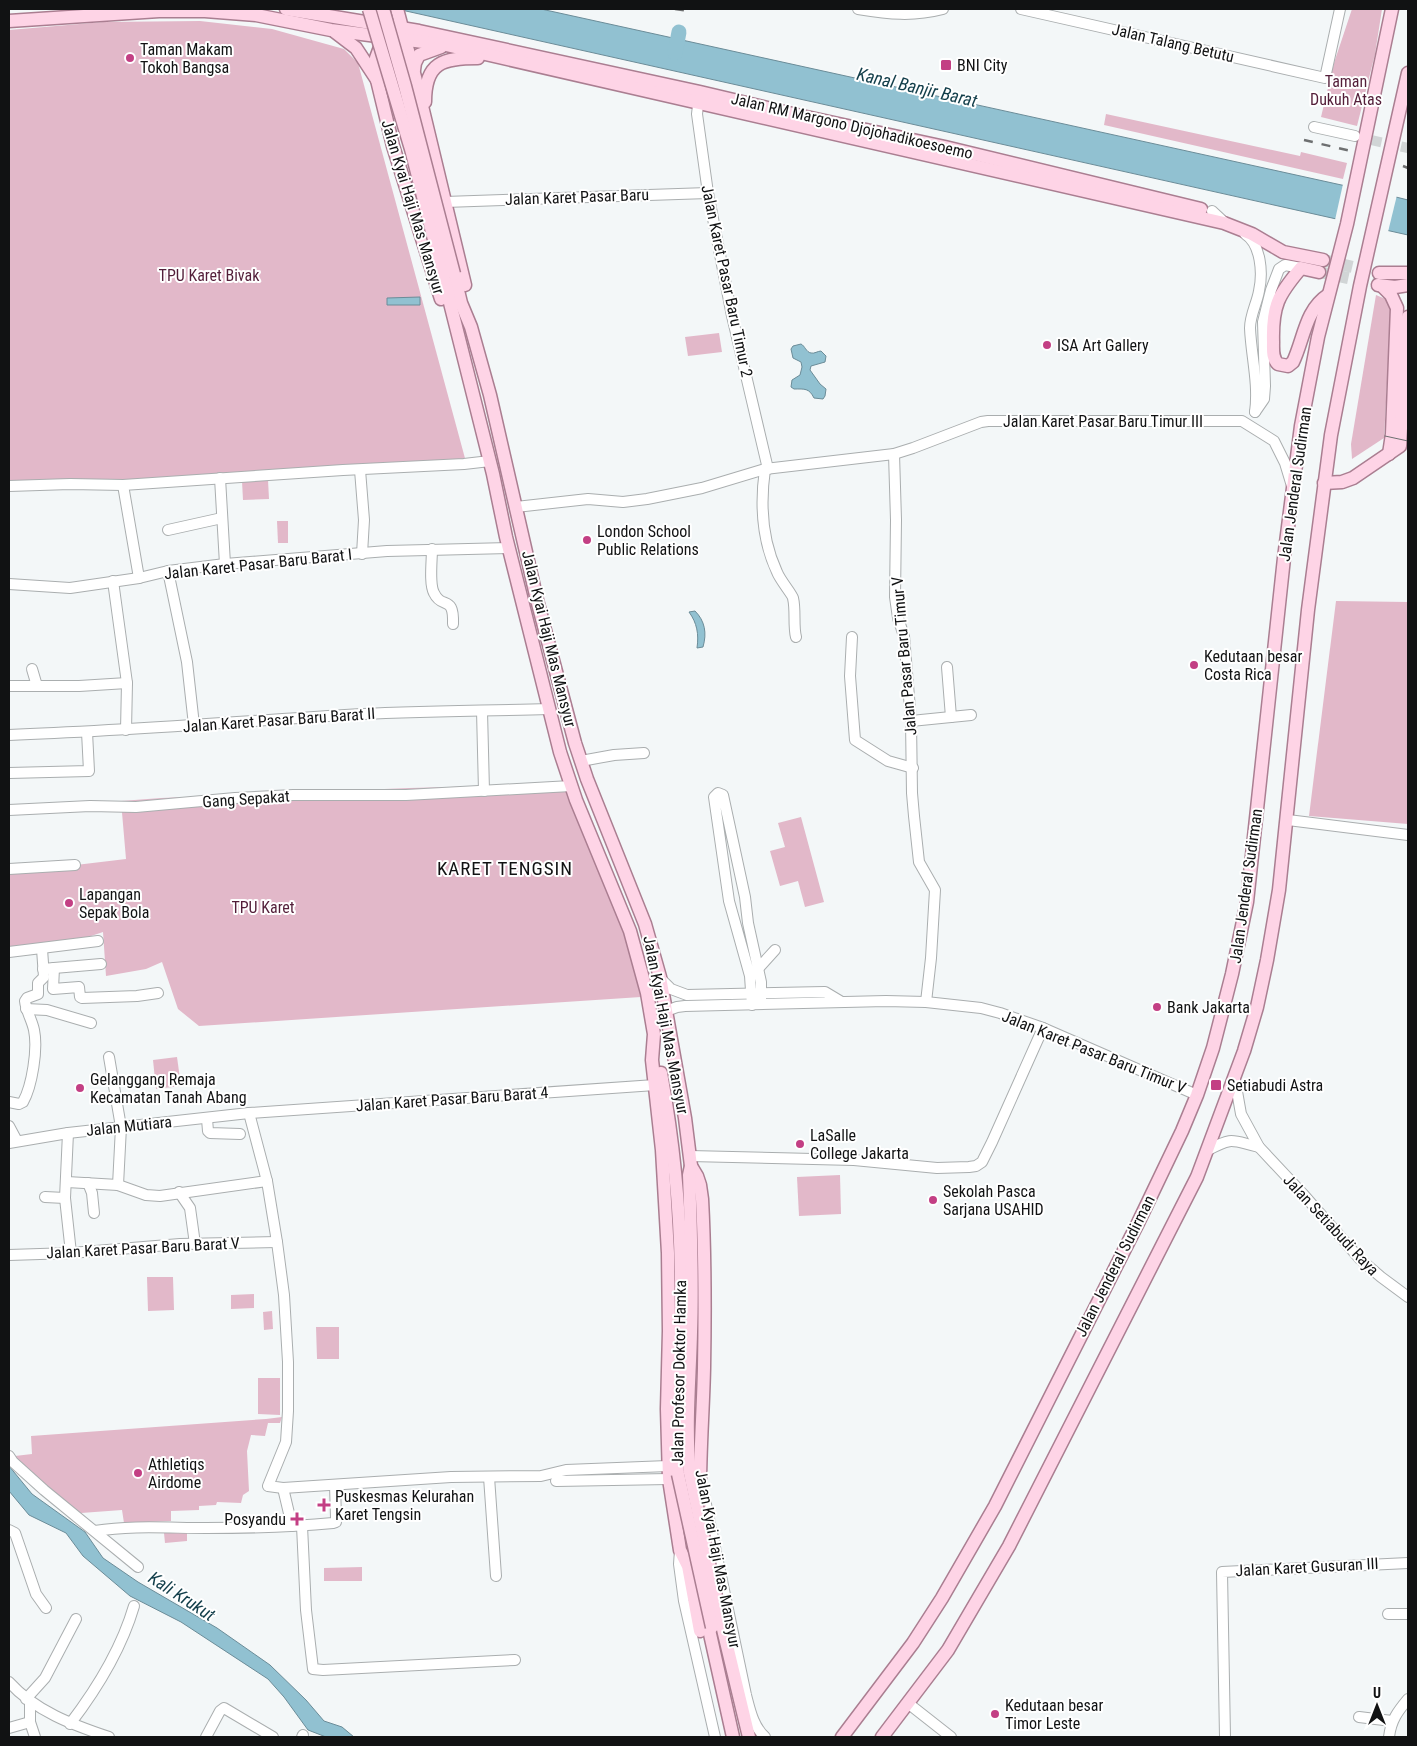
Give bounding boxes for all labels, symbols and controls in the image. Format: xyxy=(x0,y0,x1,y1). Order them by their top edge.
street label: Jalan Talang Betutu xyxy=(1110,20,1236,66)
place label: Taman Makam Tokoh Bangsa xyxy=(140,40,233,77)
marker: Taman Makam Tokoh Bangsa xyxy=(124,52,136,64)
place label: BNI City xyxy=(957,56,1008,75)
marker: BNI City xyxy=(939,58,953,72)
water label: Kanal Banjir Barat xyxy=(855,63,980,111)
park label: Taman Dukuh Atas xyxy=(1310,72,1382,109)
street label: Jalan RM Margono Djojohadikoesoemo xyxy=(729,89,975,163)
street label: Jalan Kyai Haji Mas Mansyur xyxy=(377,117,449,297)
street label: Jalan Karet Pasar Baru Timur 2 xyxy=(697,183,757,379)
street label: Jalan Karet Pasar Baru xyxy=(505,185,649,209)
park label: TPU Karet Bivak xyxy=(159,266,260,285)
place label: ISA Art Gallery xyxy=(1057,336,1149,355)
marker: ISA Art Gallery xyxy=(1041,339,1053,351)
street label: Jalan Jenderal Sudirman xyxy=(1275,405,1315,563)
street label: Jalan Karet Pasar Baru Timur III xyxy=(1003,412,1203,431)
place label: London School Public Relations xyxy=(597,522,699,559)
marker: London School Public Relations xyxy=(581,534,593,546)
street label: Jalan Karet Pasar Baru Barat I xyxy=(163,545,353,583)
street label: Jalan Kyai Haji Mas Mansyur xyxy=(518,549,580,729)
street label: Jalan Pasar Baru Timur V xyxy=(888,576,920,736)
place label: Kedutaan besar Costa Rica xyxy=(1204,647,1303,684)
marker: Kedutaan besar Costa Rica xyxy=(1188,659,1200,671)
street label: Jalan Karet Pasar Baru Barat II xyxy=(182,704,376,736)
street label: Gang Sepakat xyxy=(202,786,291,812)
street label: Jalan Jenderal Sudirman xyxy=(1226,807,1266,965)
district label: KARET TENGSIN xyxy=(437,857,573,880)
place label: Lapangan Sepak Bola xyxy=(79,885,149,922)
marker: Lapangan Sepak Bola xyxy=(63,897,75,909)
park label: TPU Karet xyxy=(231,898,295,917)
street label: Jalan Kyai Haji Mas Mansyur xyxy=(639,934,693,1116)
place label: Bank Jakarta xyxy=(1167,998,1250,1017)
marker: Bank Jakarta xyxy=(1151,1001,1163,1013)
street label: Jalan Karet Pasar Baru Timur V xyxy=(999,1006,1189,1098)
place label: Gelanggang Remaja Kecamatan Tanah Abang xyxy=(90,1070,247,1107)
place label: Setiabudi Astra xyxy=(1227,1076,1323,1095)
marker: Setiabudi Astra xyxy=(1209,1078,1223,1092)
marker: Gelanggang Remaja Kecamatan Tanah Abang xyxy=(74,1082,86,1094)
street label: Jalan Karet Pasar Baru Barat 4 xyxy=(355,1083,549,1115)
street label: Jalan Mutiara xyxy=(85,1112,173,1140)
place label: LaSalle College Jakarta xyxy=(810,1126,909,1163)
marker: LaSalle College Jakarta xyxy=(794,1138,806,1150)
street label: Jalan Setiabudi Raya xyxy=(1279,1171,1383,1279)
place label: Sekolah Pasca Sarjana USAHID xyxy=(943,1182,1044,1219)
street label: Jalan Jenderal Sudirman xyxy=(1071,1192,1159,1340)
marker: Sekolah Pasca Sarjana USAHID xyxy=(927,1194,939,1206)
street label: Jalan Karet Pasar Baru Barat V xyxy=(46,1233,240,1263)
street label: Jalan Profesor Doktor Hamka xyxy=(668,1280,690,1466)
place label: Athletiqs Airdome xyxy=(148,1455,204,1492)
marker: Athletiqs Airdome xyxy=(132,1467,144,1479)
street label: Jalan Kyai Haji Mas Mansyur xyxy=(691,1468,745,1650)
place label: Puskesmas Kelurahan Karet Tengsin xyxy=(335,1487,474,1524)
marker: Puskesmas Kelurahan Karet Tengsin xyxy=(317,1498,331,1512)
place label: Posyandu xyxy=(224,1510,286,1529)
marker: Posyandu xyxy=(290,1512,304,1526)
street label: Jalan Karet Gusuran III xyxy=(1235,1554,1379,1580)
water label: Kali Krukut xyxy=(145,1567,220,1626)
north arrow xyxy=(1352,1681,1402,1731)
text: U xyxy=(1373,1685,1381,1701)
place label: Kedutaan besar Timor Leste xyxy=(1005,1696,1104,1733)
marker: Kedutaan besar Timor Leste xyxy=(989,1708,1001,1720)

